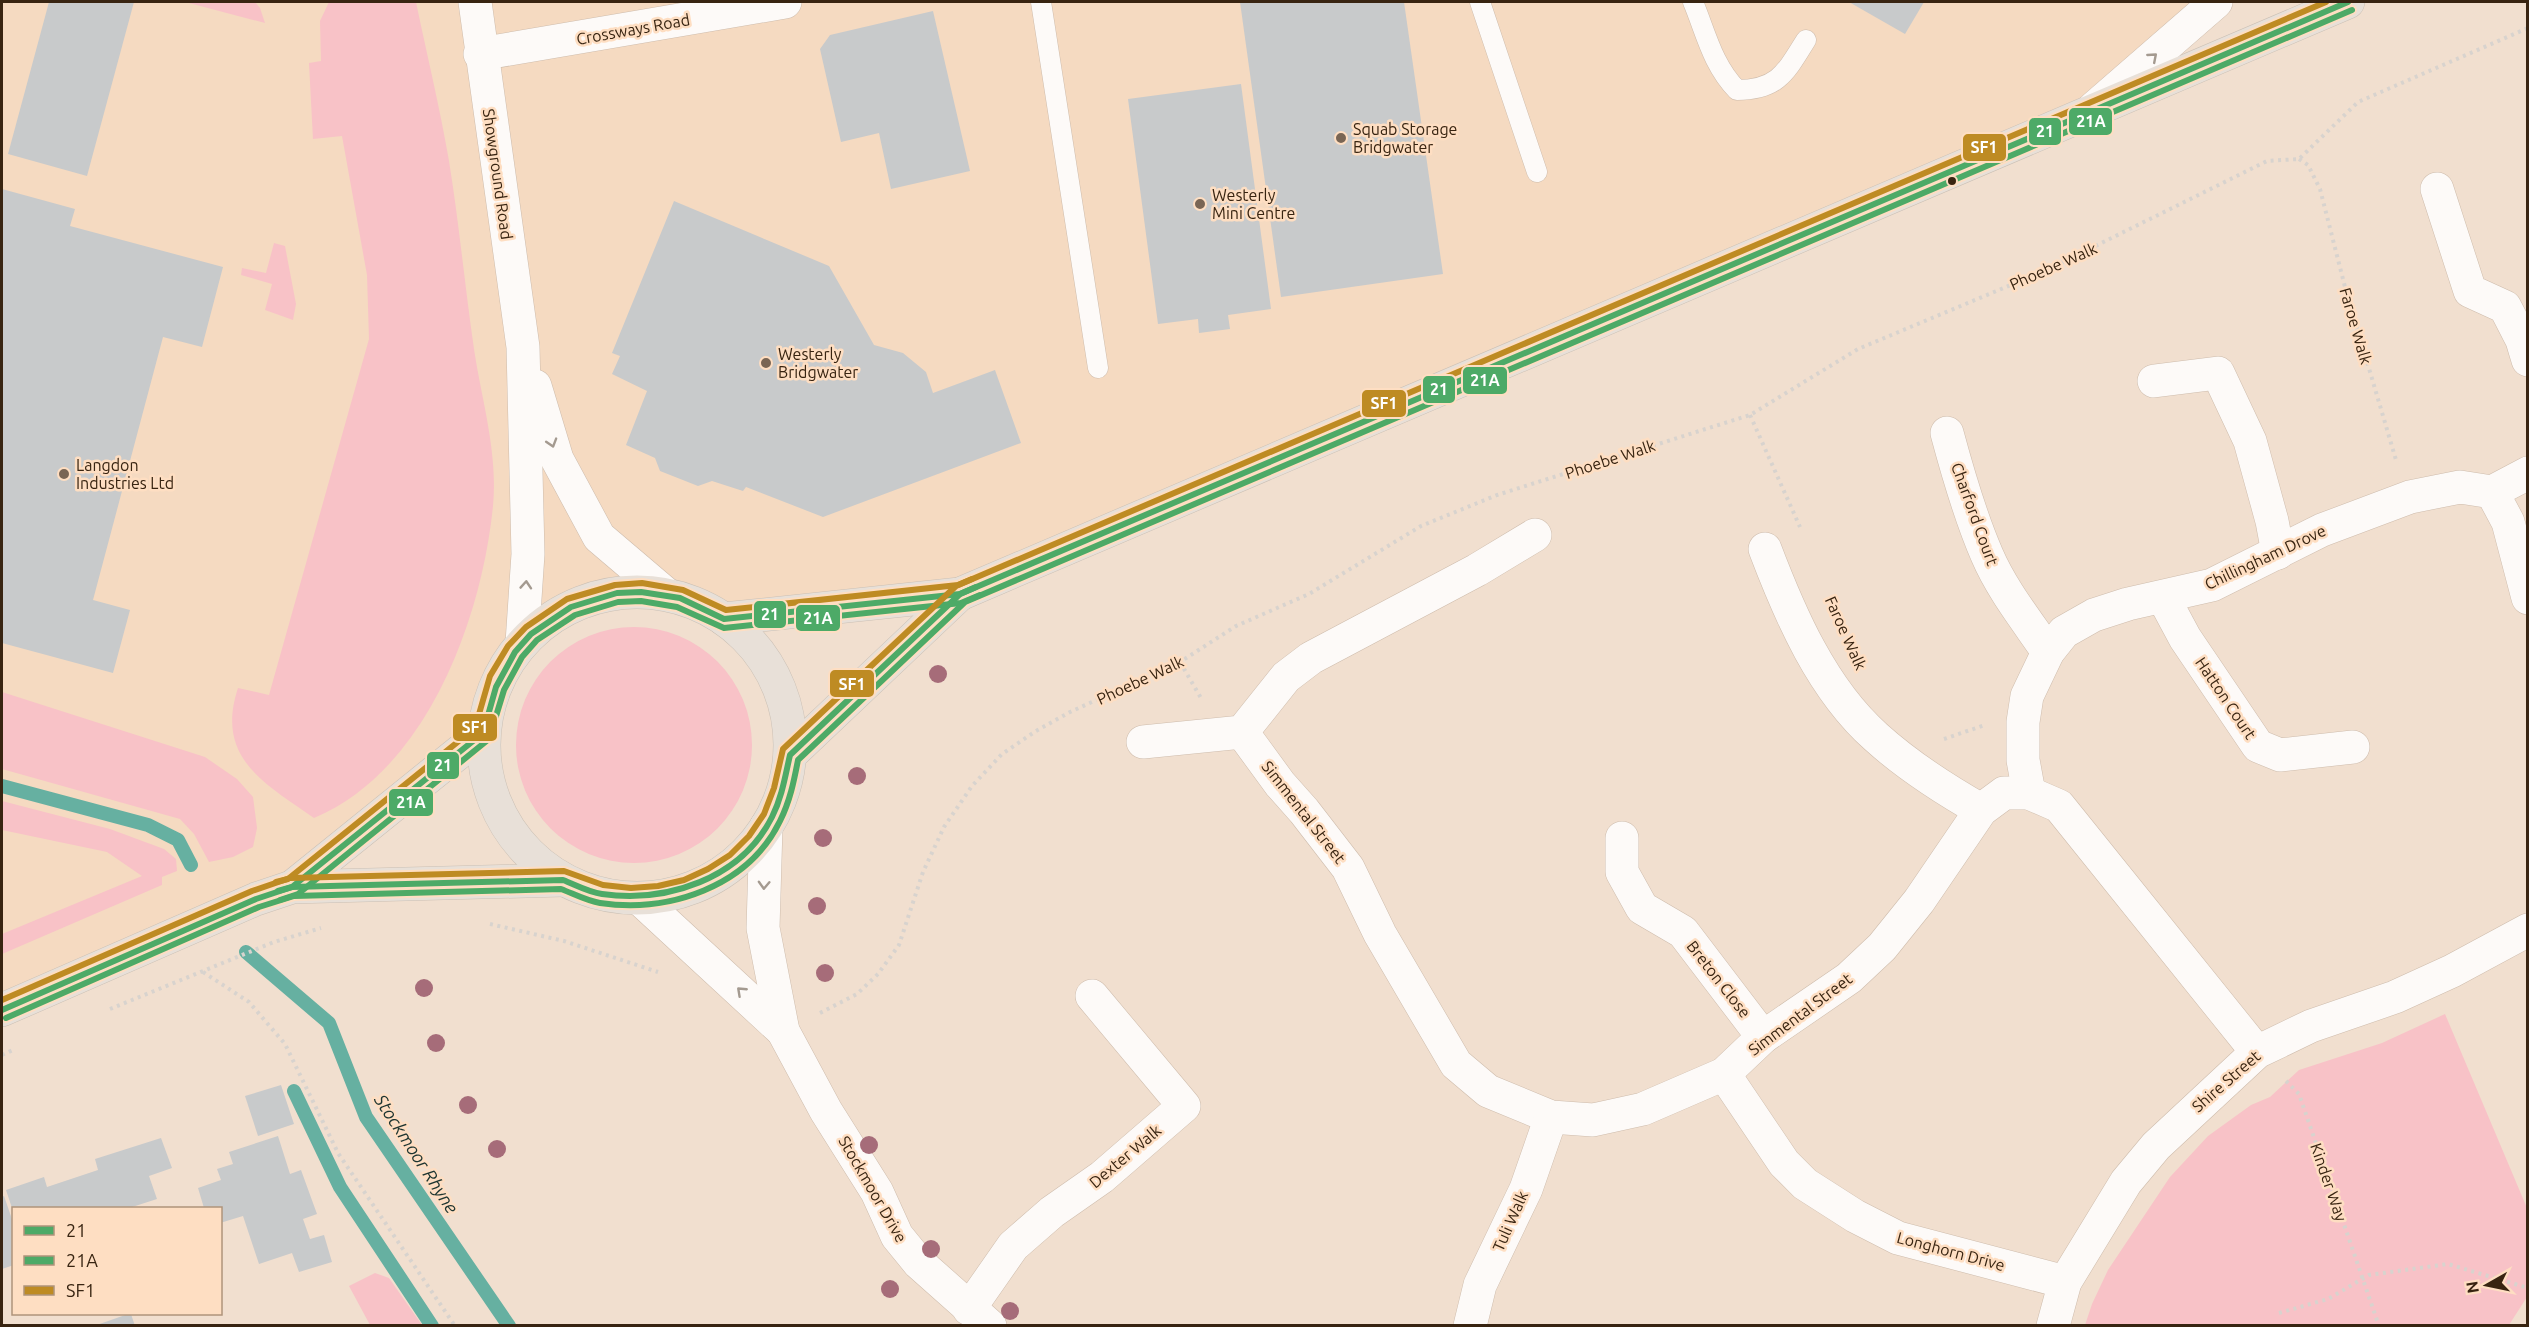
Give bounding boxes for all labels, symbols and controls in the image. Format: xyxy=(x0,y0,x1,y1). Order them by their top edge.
street label: Crossways Road xyxy=(575,10,691,48)
one-way arrow xyxy=(2146,53,2157,64)
street label: Showground Road xyxy=(480,107,516,241)
line badge: 21A xyxy=(2068,107,2113,136)
text: 21A xyxy=(2076,112,2106,130)
line badge: 21 xyxy=(2028,117,2062,146)
place label: Squab Storage Bridgwater xyxy=(1353,120,1457,156)
text: 21 xyxy=(2036,122,2054,140)
marker: Squab Storage Bridgwater xyxy=(1334,131,1348,145)
line badge: SF1 xyxy=(1962,133,2007,162)
text: SF1 xyxy=(1970,138,1998,156)
unlabelled marker xyxy=(1946,175,1958,187)
place label: Westerly Mini Centre xyxy=(1212,186,1295,222)
marker: Westerly Mini Centre xyxy=(1193,197,1207,211)
street label: Phoebe Walk xyxy=(2007,239,2099,293)
street label: Faroe Walk xyxy=(2336,286,2376,366)
place label: Westerly Bridgwater xyxy=(778,345,858,381)
marker: Westerly Bridgwater xyxy=(759,356,773,370)
line badge: 21A xyxy=(1462,366,1508,395)
text: 21A xyxy=(1470,371,1500,389)
line badge: 21 xyxy=(1422,375,1456,404)
text: 21 xyxy=(1430,380,1448,398)
line badge: SF1 xyxy=(1361,389,1407,418)
text: SF1 xyxy=(1370,394,1398,412)
street label: Phoebe Walk xyxy=(1563,436,1657,482)
one-way arrow xyxy=(545,437,557,448)
place label: Langdon Industries Ltd xyxy=(76,456,174,492)
street label: Charford Court xyxy=(1948,460,2002,569)
marker: Langdon Industries Ltd xyxy=(57,467,71,481)
street label: Chillingham Drove xyxy=(2202,521,2328,593)
one-way arrow xyxy=(519,580,532,589)
street label: Faroe Walk xyxy=(1822,593,1870,673)
line badge: 21 xyxy=(753,600,787,629)
line badge: 21A xyxy=(795,604,841,632)
text: 21 xyxy=(761,605,779,623)
text: 21A xyxy=(803,609,833,627)
street label: Phoebe Walk xyxy=(1094,652,1186,708)
street label: Hatton Court xyxy=(2192,654,2260,743)
line badge: SF1 xyxy=(829,669,875,698)
text: SF1 xyxy=(838,675,866,693)
line badge: SF1 xyxy=(452,713,498,742)
text: SF1 xyxy=(461,718,489,736)
line badge: 21 xyxy=(426,751,460,780)
text: 21 xyxy=(434,756,452,774)
street label: Simmental Street xyxy=(1258,757,1350,867)
line badge: 21A xyxy=(388,788,434,817)
text: 21A xyxy=(396,793,426,811)
one-way arrow xyxy=(758,881,771,890)
street label: Breton Close xyxy=(1683,937,1755,1021)
street label: Simmental Street xyxy=(1745,969,1856,1059)
one-way arrow xyxy=(737,987,748,998)
street label: Shire Street xyxy=(2188,1046,2264,1116)
water label: Stockmoor Rhyne xyxy=(370,1089,463,1217)
street label: Dexter Walk xyxy=(1086,1121,1164,1191)
street label: Stockmoor Drive xyxy=(835,1133,911,1245)
street label: Kinder Way xyxy=(2307,1141,2351,1224)
street label: Tuli Walk xyxy=(1489,1188,1531,1254)
legend xyxy=(12,1207,222,1315)
text: 21 xyxy=(66,1220,86,1240)
street label: Longhorn Drive xyxy=(1895,1228,2007,1274)
text: 21A xyxy=(66,1250,98,1270)
north arrow xyxy=(2457,1255,2517,1315)
text: SF1 xyxy=(66,1280,95,1300)
text: N xyxy=(2462,1280,2482,1295)

